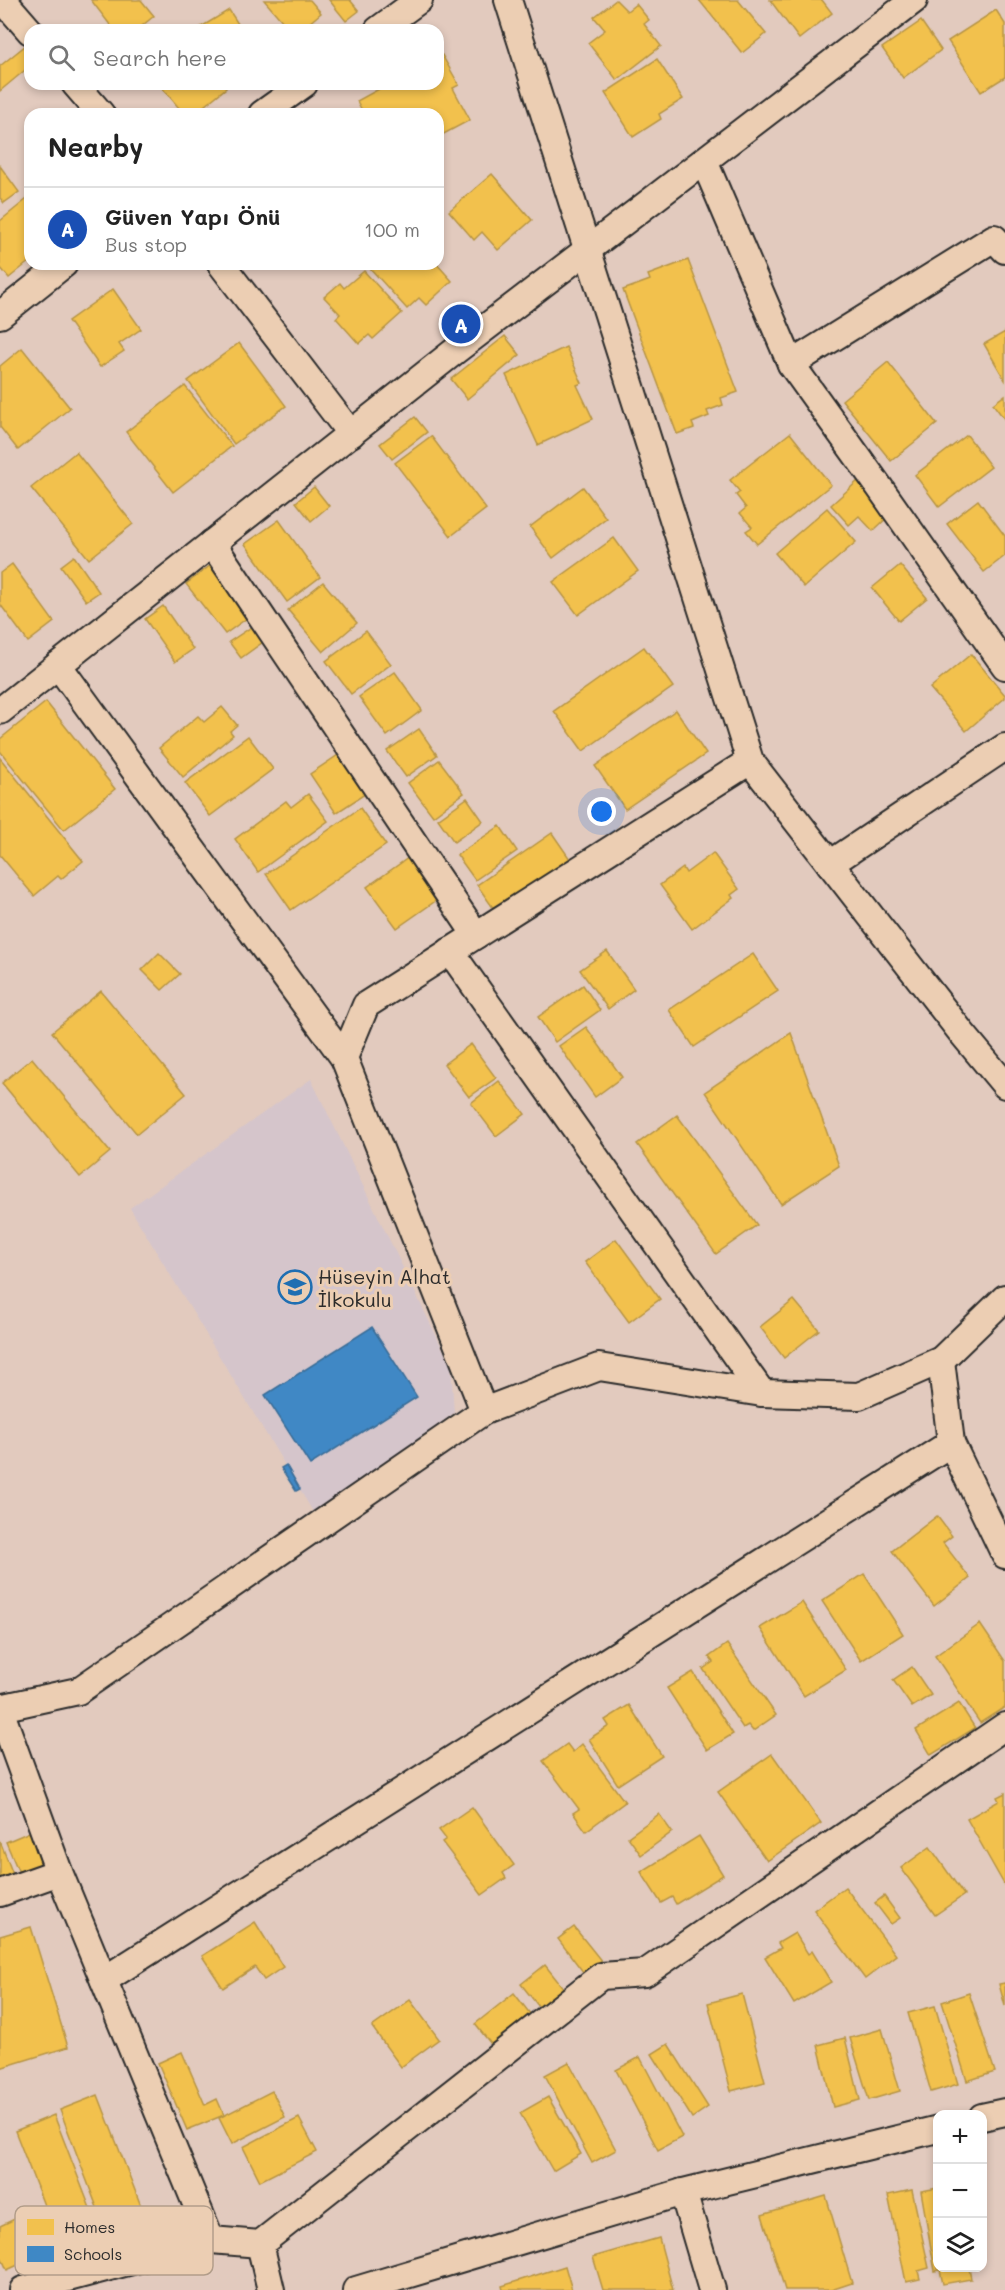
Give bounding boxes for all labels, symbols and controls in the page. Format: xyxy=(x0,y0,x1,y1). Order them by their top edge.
search box xyxy=(24,24,444,90)
icon: search xyxy=(45,41,78,74)
text: Search here xyxy=(93,43,227,72)
text: Nearby xyxy=(48,130,143,164)
text: Güven Yapı Önü xyxy=(105,202,281,231)
text: A xyxy=(61,216,74,242)
text: 100 m xyxy=(364,216,420,242)
text: Bus stop xyxy=(105,231,187,257)
pin: A xyxy=(442,302,480,346)
your location xyxy=(587,797,616,826)
place label: Hüseyin Alhat İlkokulu xyxy=(318,1263,451,1312)
school or university icon: Hüseyin Alhat İlkokulu xyxy=(277,1269,313,1305)
map controls xyxy=(933,2110,987,2272)
button: + xyxy=(933,2110,987,2164)
button: − xyxy=(933,2164,987,2218)
legend xyxy=(15,2206,213,2275)
text: Homes xyxy=(64,2216,115,2237)
button: layers xyxy=(933,2218,987,2272)
text: Schools xyxy=(64,2243,122,2264)

